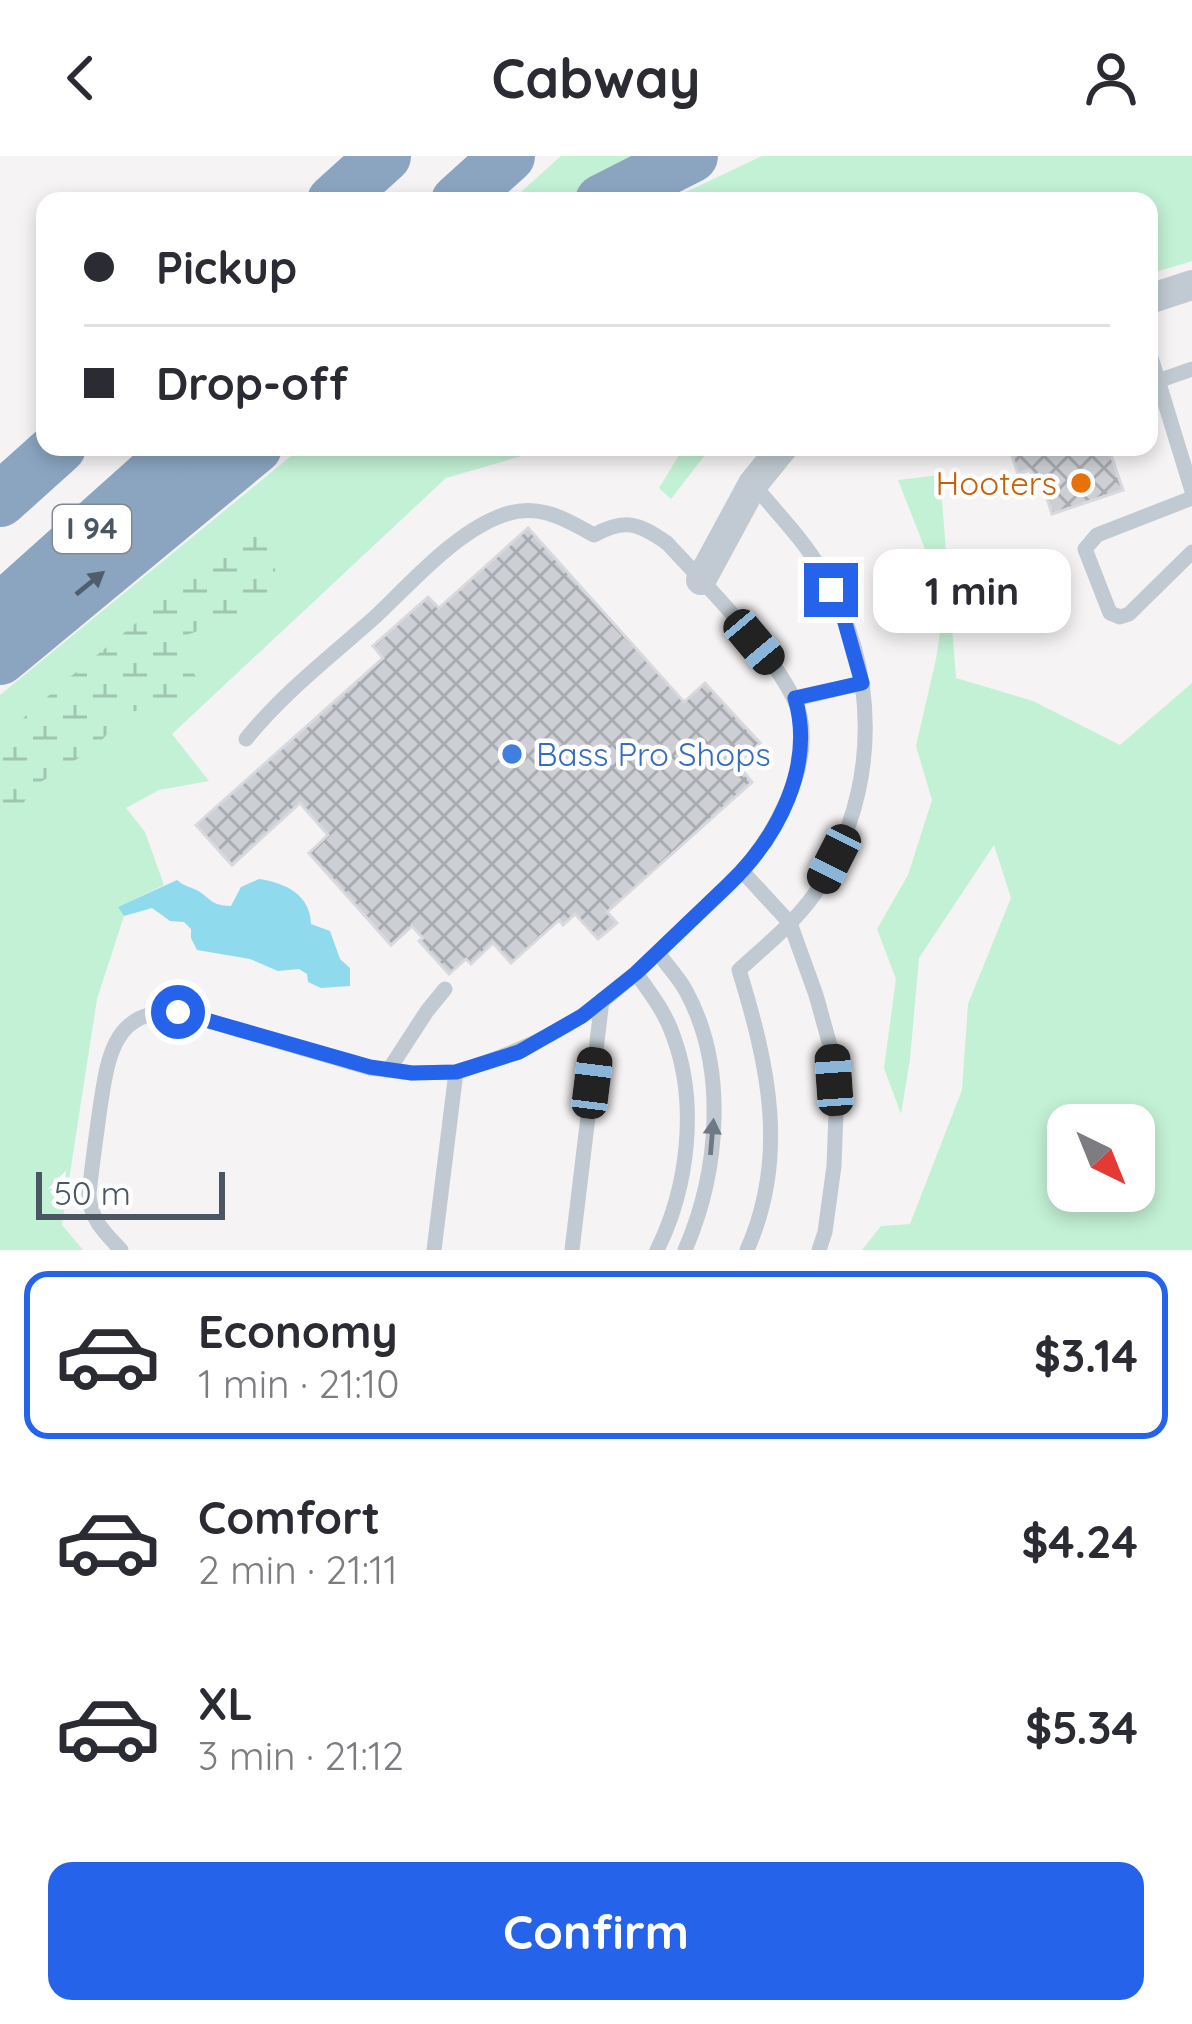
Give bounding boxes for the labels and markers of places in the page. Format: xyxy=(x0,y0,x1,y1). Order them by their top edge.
place label: Hooters xyxy=(936,462,1057,503)
marker: Hooters xyxy=(1068,470,1094,496)
place label: Bass Pro Shops xyxy=(536,733,771,774)
marker: Bass Pro Shops xyxy=(499,741,525,767)

